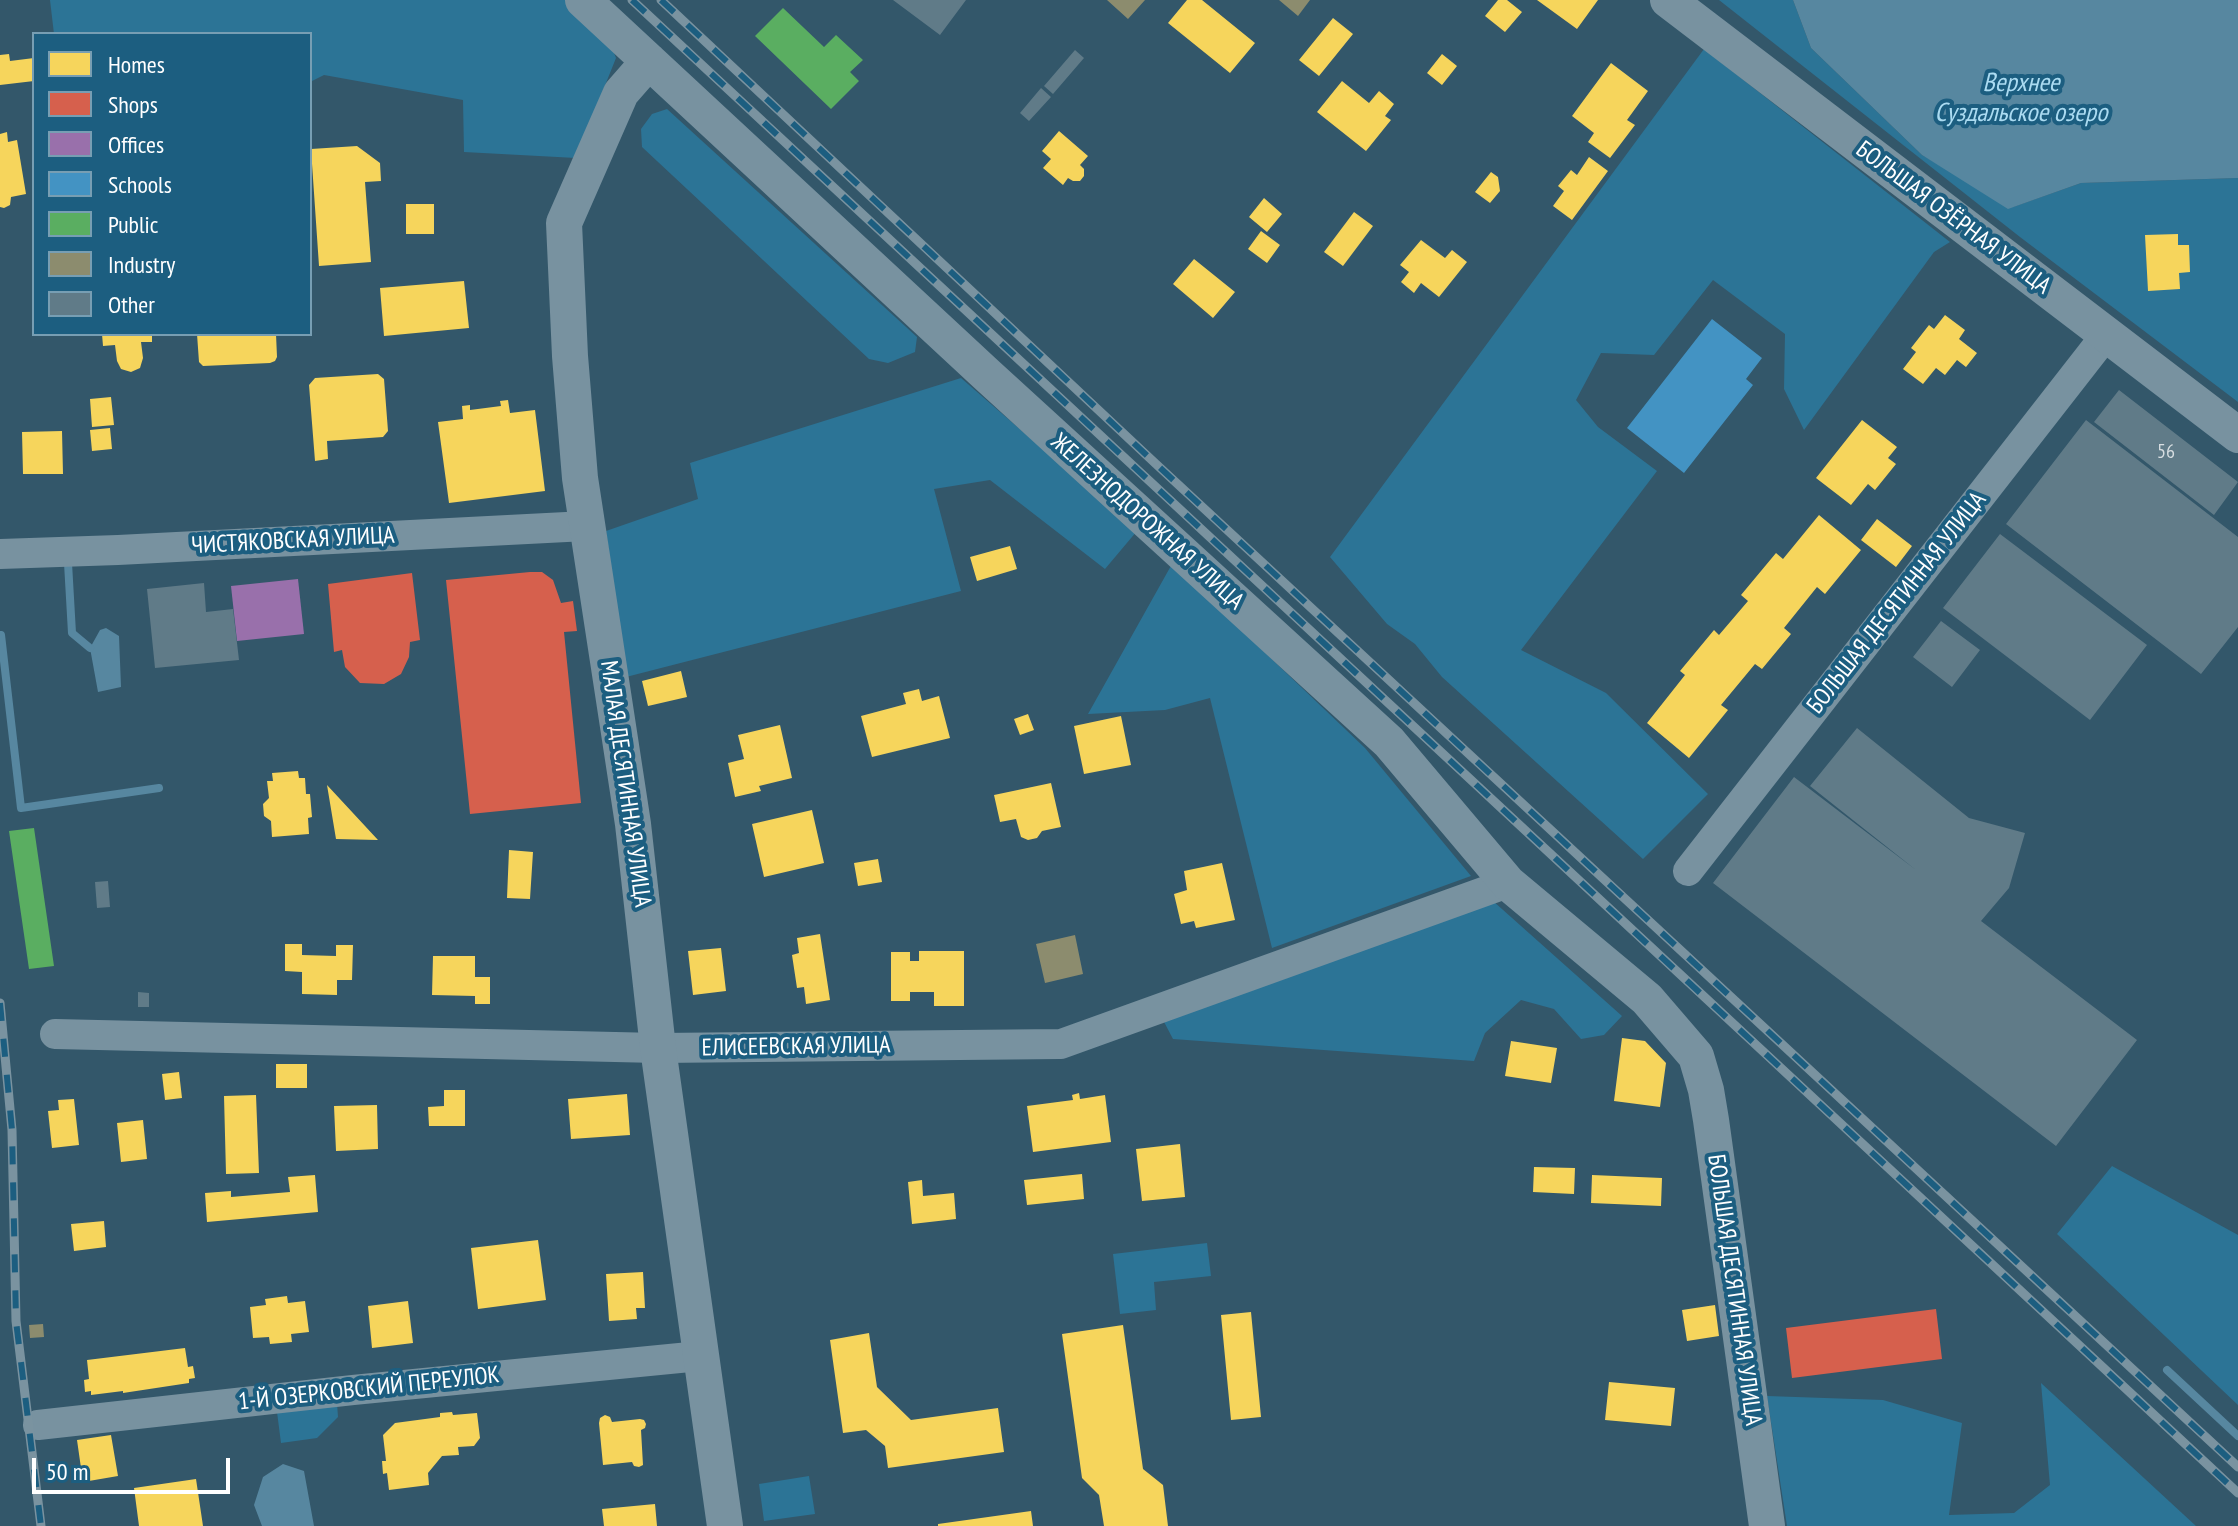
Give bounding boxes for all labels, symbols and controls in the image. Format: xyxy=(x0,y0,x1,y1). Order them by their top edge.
legend xyxy=(32,32,312,336)
text: Homes xyxy=(108,49,165,80)
water label: Верхнее Суздальское озеро xyxy=(1935,68,2107,130)
text: Shops xyxy=(108,89,158,120)
text: Offices xyxy=(108,129,164,160)
street label: БОЛЬШАЯ ОЗЁРНАЯ УЛИЦА xyxy=(1850,135,2056,301)
text: Schools xyxy=(108,169,172,200)
text: Public xyxy=(108,209,158,240)
text: Industry xyxy=(108,249,175,280)
text: Other xyxy=(108,289,155,320)
street label: ЖЕЛЕЗНОДОРОЖНАЯ УЛИЦА xyxy=(1045,428,1249,616)
house number: 56 xyxy=(2157,440,2175,464)
street label: БОЛЬШАЯ ДЕСЯТИННАЯ УЛИЦА xyxy=(1801,486,1993,720)
street label: ЧИСТЯКОВСКАЯ УЛИЦА xyxy=(191,521,395,561)
street label: МАЛАЯ ДЕСЯТИННАЯ УЛИЦА xyxy=(593,659,657,909)
street label: ЕЛИСЕЕВСКАЯ УЛИЦА xyxy=(701,1031,891,1063)
street label: БОЛЬШАЯ ДЕСЯТИННАЯ УЛИЦА xyxy=(1701,1153,1767,1427)
street label: 1-Й ОЗЕРКОВСКИЙ ПЕРЕУЛОК xyxy=(237,1361,501,1417)
scale bar xyxy=(36,1442,234,1492)
text: 50 m xyxy=(46,1456,88,1487)

